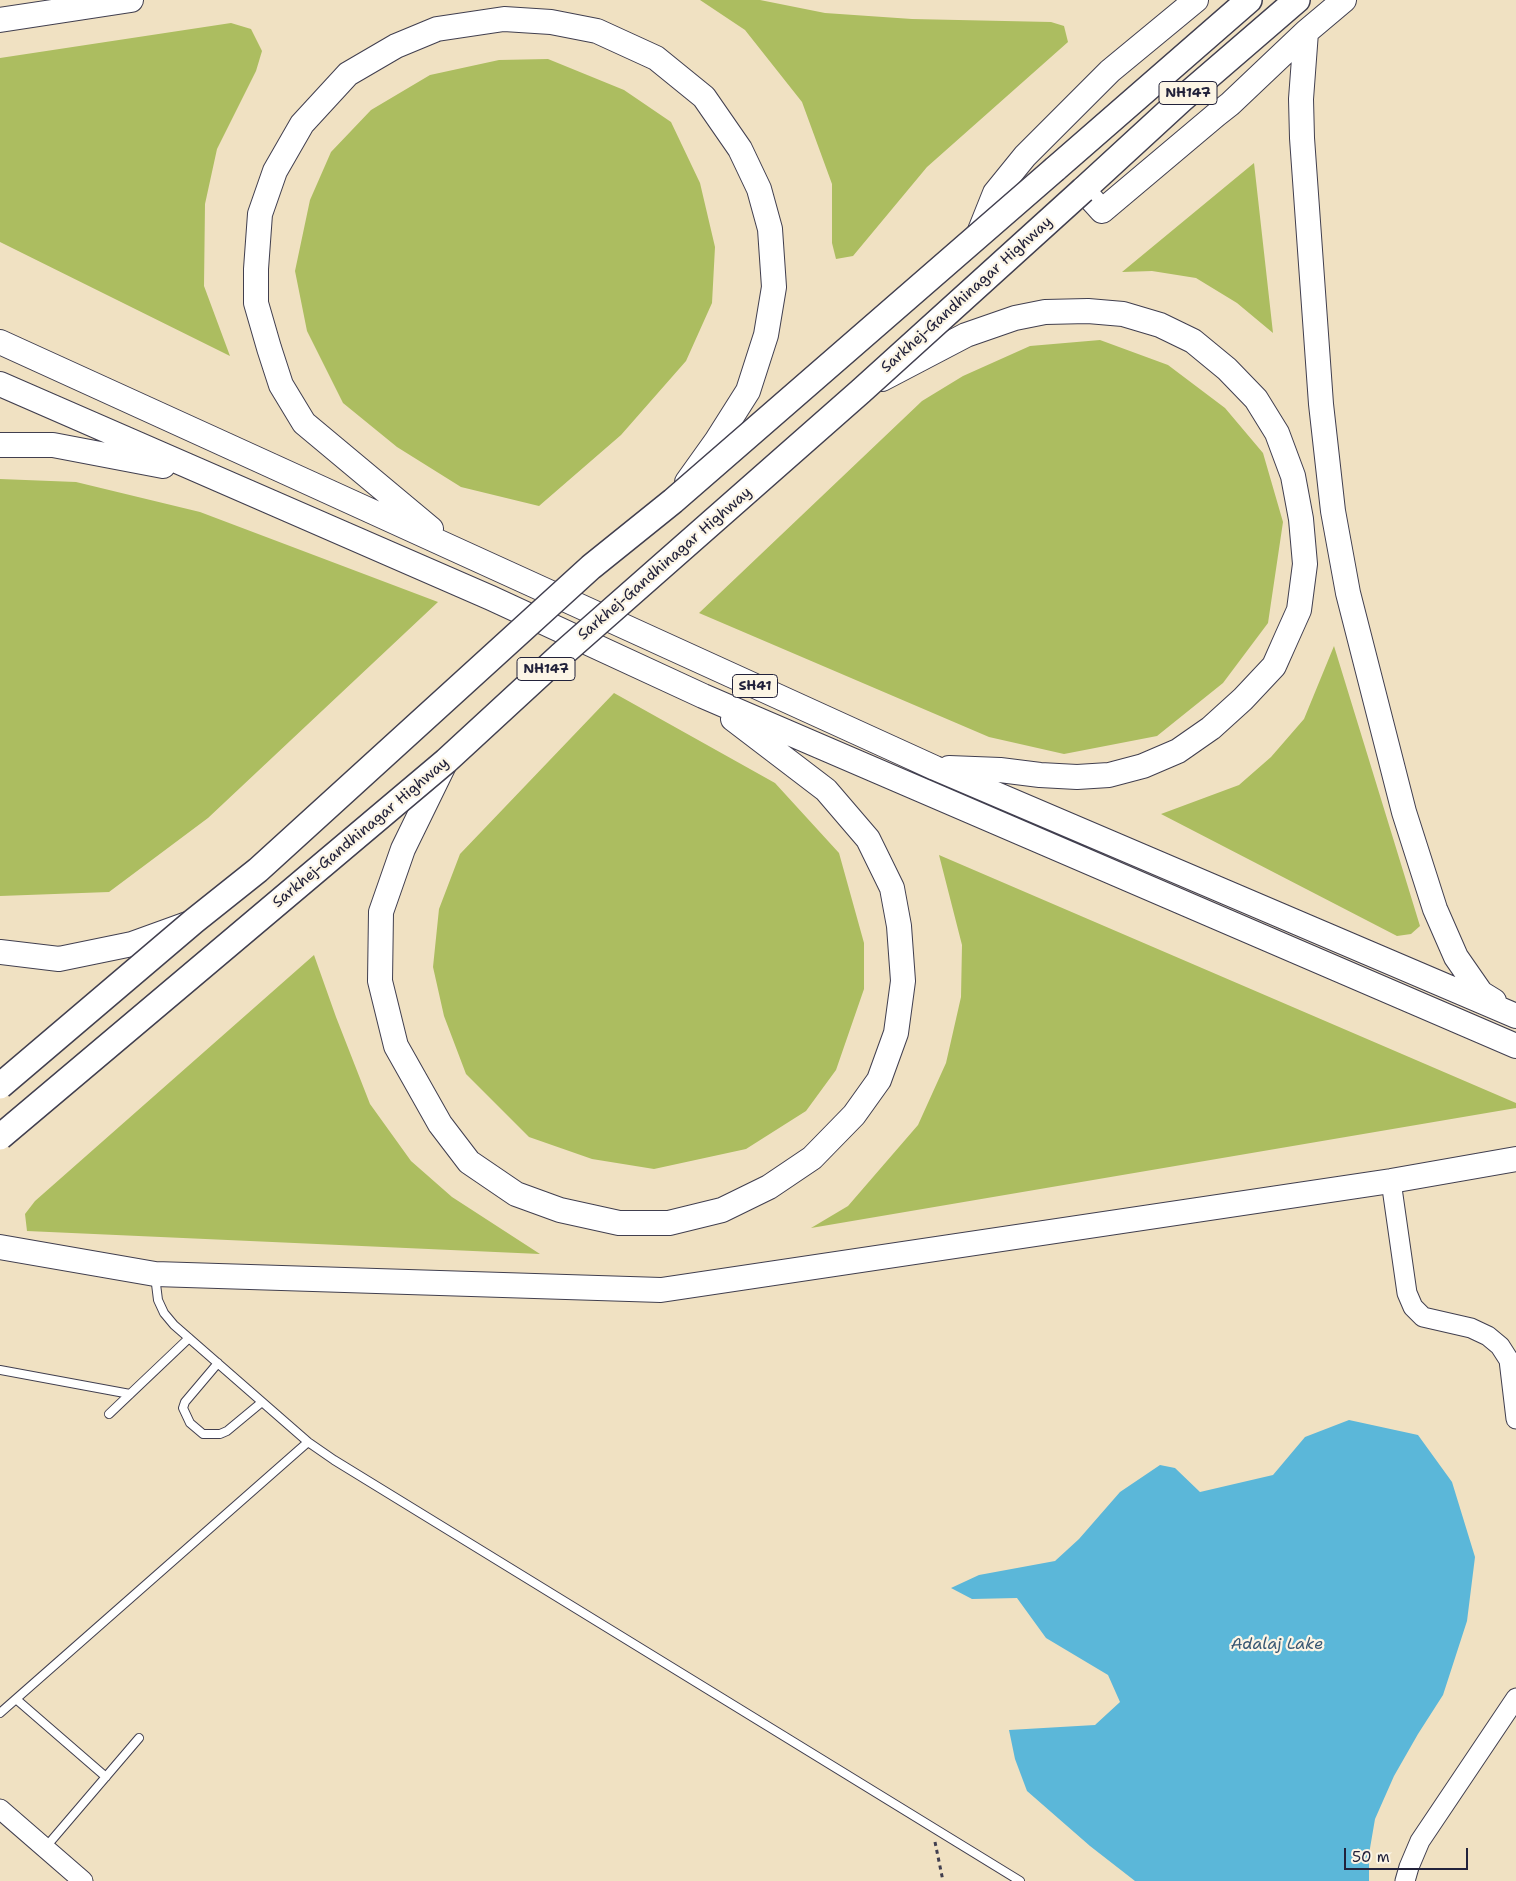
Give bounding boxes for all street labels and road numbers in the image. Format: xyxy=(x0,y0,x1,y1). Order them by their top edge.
road number: NH147 xyxy=(1159,82,1217,105)
street label: Sarkhej-Gandhinagar Highway xyxy=(878,213,1056,377)
street label: Sarkhej-Gandhinagar Highway xyxy=(574,484,756,644)
road number: NH147 xyxy=(517,658,575,681)
road number: SH41 xyxy=(732,674,778,698)
street label: Sarkhej-Gandhinagar Highway xyxy=(269,754,453,912)

